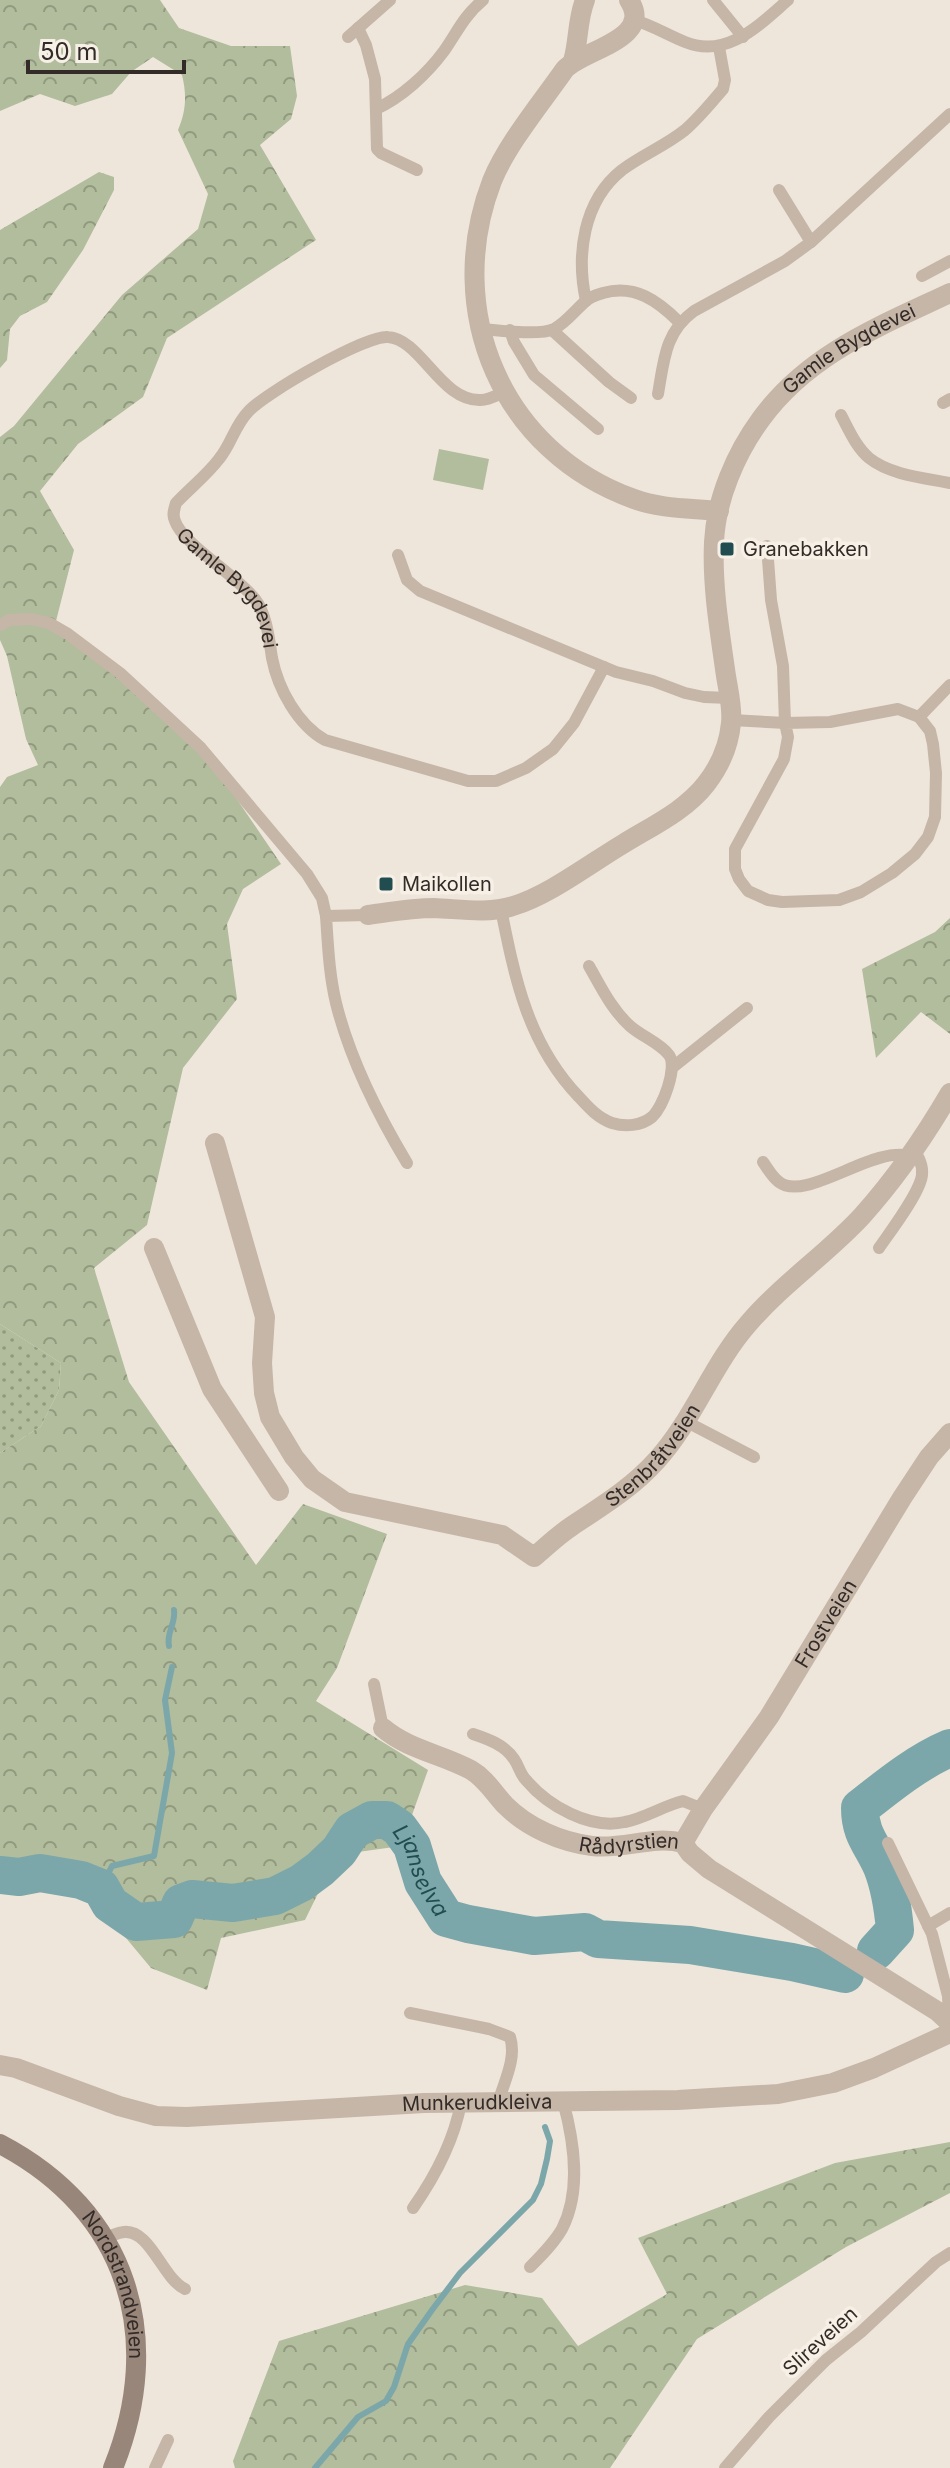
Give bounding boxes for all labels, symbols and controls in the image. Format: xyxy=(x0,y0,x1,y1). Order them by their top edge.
scale bar xyxy=(28,24,184,74)
text: 50 m xyxy=(40,37,98,66)
street label: Gamle Bygdevei xyxy=(777,299,919,399)
street label: Gamle Bygdevei xyxy=(171,523,282,650)
place label: Granebakken xyxy=(743,537,869,561)
marker: Granebakken xyxy=(718,540,736,558)
place label: Maikollen xyxy=(402,872,492,896)
marker: Maikollen xyxy=(377,875,395,893)
street label: Stenbråtveien xyxy=(601,1400,705,1512)
street label: Frostveien xyxy=(790,1575,862,1672)
water label: Ljanselva xyxy=(388,1819,455,1921)
street label: Rådyrstien xyxy=(577,1829,680,1859)
street label: Munkerudkleiva xyxy=(401,2089,552,2116)
street label: Nordstrandveien xyxy=(77,2206,148,2359)
street label: Slireveien xyxy=(778,2301,862,2381)

